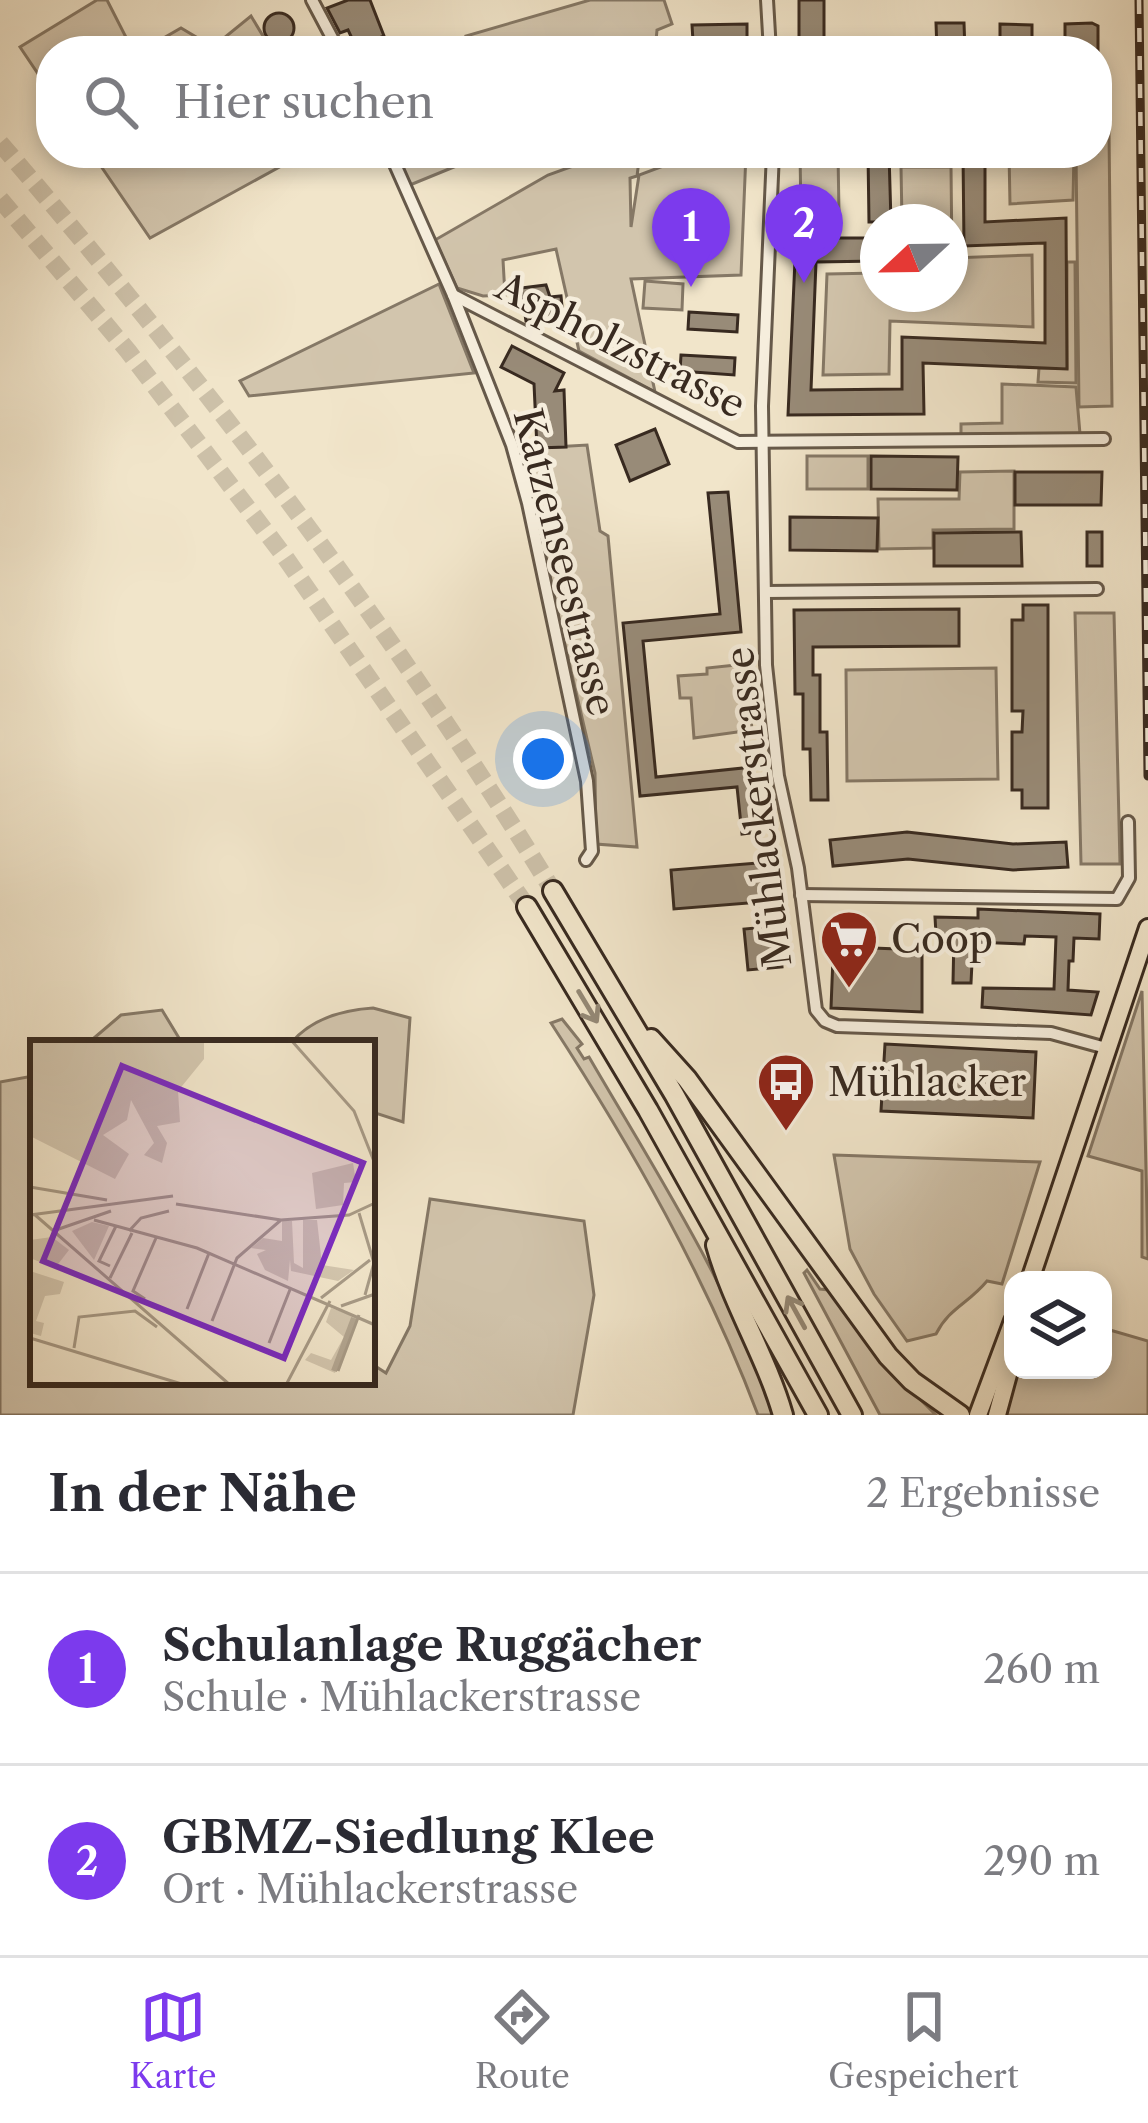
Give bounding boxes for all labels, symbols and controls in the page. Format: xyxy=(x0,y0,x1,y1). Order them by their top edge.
search box xyxy=(36,36,1112,168)
icon: search xyxy=(78,69,144,135)
text: Hier suchen xyxy=(174,74,434,130)
pin: 2 xyxy=(765,184,843,283)
pin: 1 xyxy=(652,188,730,287)
north arrow xyxy=(860,204,968,312)
street label: Aspholzstrasse xyxy=(488,261,754,428)
street label: Katzenseestrasse xyxy=(504,403,626,721)
street label: Mühlackerstrasse xyxy=(715,644,801,970)
your location xyxy=(513,729,573,789)
supermarket icon: Coop xyxy=(818,908,880,990)
place label: Coop xyxy=(891,915,993,963)
one-way arrow xyxy=(576,989,600,1024)
inset map xyxy=(30,1040,375,1385)
bus stop icon: Mühlacker xyxy=(755,1051,817,1133)
place label: Mühlacker xyxy=(828,1058,1027,1106)
map controls xyxy=(1004,1271,1112,1379)
button: layers xyxy=(1004,1271,1112,1379)
one-way arrow xyxy=(783,1296,807,1331)
text: In der Nähe xyxy=(48,1462,357,1524)
text: 2 Ergebnisse xyxy=(866,1469,1100,1517)
text: Schulanlage Ruggächer xyxy=(162,1617,701,1673)
text: 1 xyxy=(78,1645,96,1693)
text: 260 m xyxy=(983,1645,1100,1693)
text: Schule · Mühlackerstrasse xyxy=(162,1673,641,1721)
text: GBMZ-Siedlung Klee xyxy=(162,1809,655,1865)
text: 2 xyxy=(75,1837,99,1885)
text: 290 m xyxy=(983,1837,1100,1885)
text: Ort · Mühlackerstrasse xyxy=(162,1865,578,1913)
tab: Karte xyxy=(129,1984,216,2097)
tab: Route xyxy=(475,1984,570,2097)
tab: Gespeichert xyxy=(828,1984,1019,2097)

